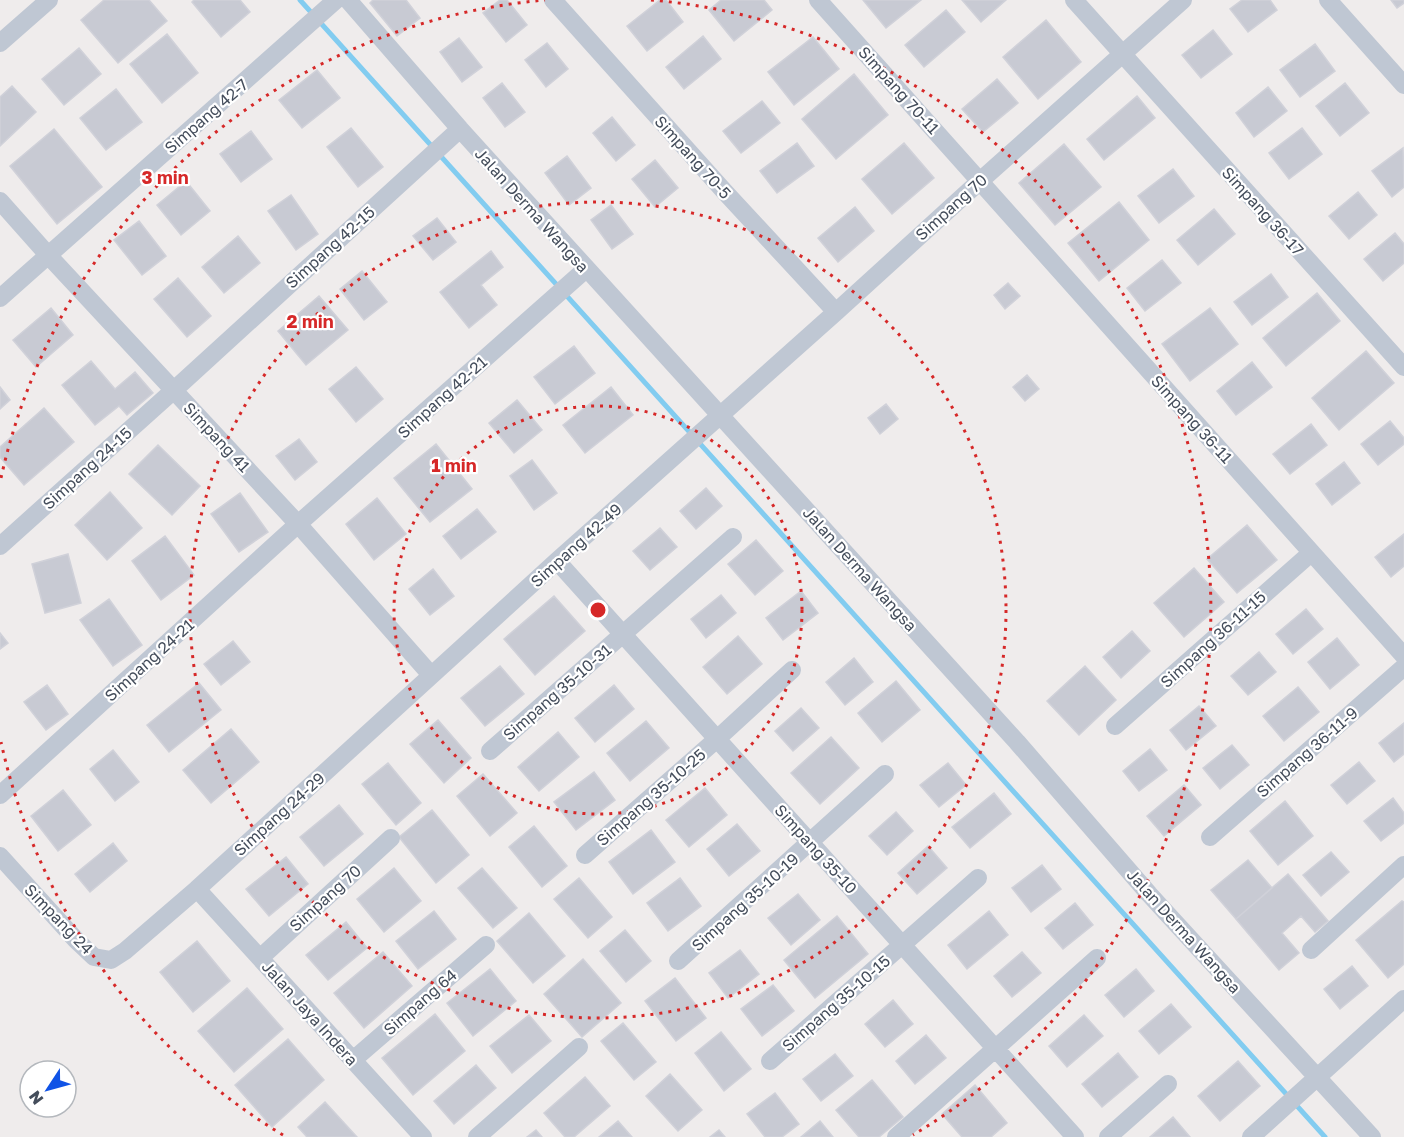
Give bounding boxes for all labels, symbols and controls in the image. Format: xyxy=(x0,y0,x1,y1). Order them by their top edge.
street label: Simpang 70-11 xyxy=(854,42,944,138)
street label: Simpang 42-7 xyxy=(160,74,252,158)
street label: Simpang 70-5 xyxy=(650,111,736,203)
street label: Jalan Derma Wangsa xyxy=(471,144,593,276)
street label: Simpang 36-17 xyxy=(1218,162,1308,260)
text: 3 min xyxy=(141,166,189,188)
street label: Simpang 70 xyxy=(911,170,991,244)
street label: Simpang 42-15 xyxy=(281,202,379,292)
text: 2 min xyxy=(286,310,334,332)
street label: Simpang 42-21 xyxy=(393,351,491,442)
street label: Simpang 36-11 xyxy=(1147,371,1237,467)
street label: Simpang 41 xyxy=(179,398,255,476)
street label: Simpang 24-15 xyxy=(38,423,136,513)
text: 1 min xyxy=(431,454,477,476)
street label: Simpang 42-49 xyxy=(526,499,626,591)
street label: Jalan Derma Wangsa xyxy=(799,503,921,635)
street label: Simpang 36-11-15 xyxy=(1156,586,1270,692)
centre of rings xyxy=(588,600,608,620)
street label: Simpang 24-21 xyxy=(100,614,198,705)
street label: Simpang 35-10-31 xyxy=(499,639,615,744)
street label: Simpang 36-11-9 xyxy=(1252,703,1362,801)
street label: Simpang 35-10-25 xyxy=(592,744,710,850)
street label: Simpang 24-29 xyxy=(229,768,329,860)
street label: Simpang 35-10 xyxy=(771,800,861,898)
street label: Simpang 35-10-19 xyxy=(687,849,803,955)
street label: Simpang 70 xyxy=(285,861,365,935)
street label: Jalan Derma Wangsa xyxy=(1123,865,1245,997)
street label: Simpang 24 xyxy=(20,880,98,958)
street label: Simpang 35-10-15 xyxy=(778,951,894,1055)
street label: Jalan Jaya Indera xyxy=(258,956,362,1070)
street label: Simpang 64 xyxy=(379,965,461,1039)
north arrow xyxy=(18,1059,78,1119)
text: N xyxy=(24,1087,48,1109)

